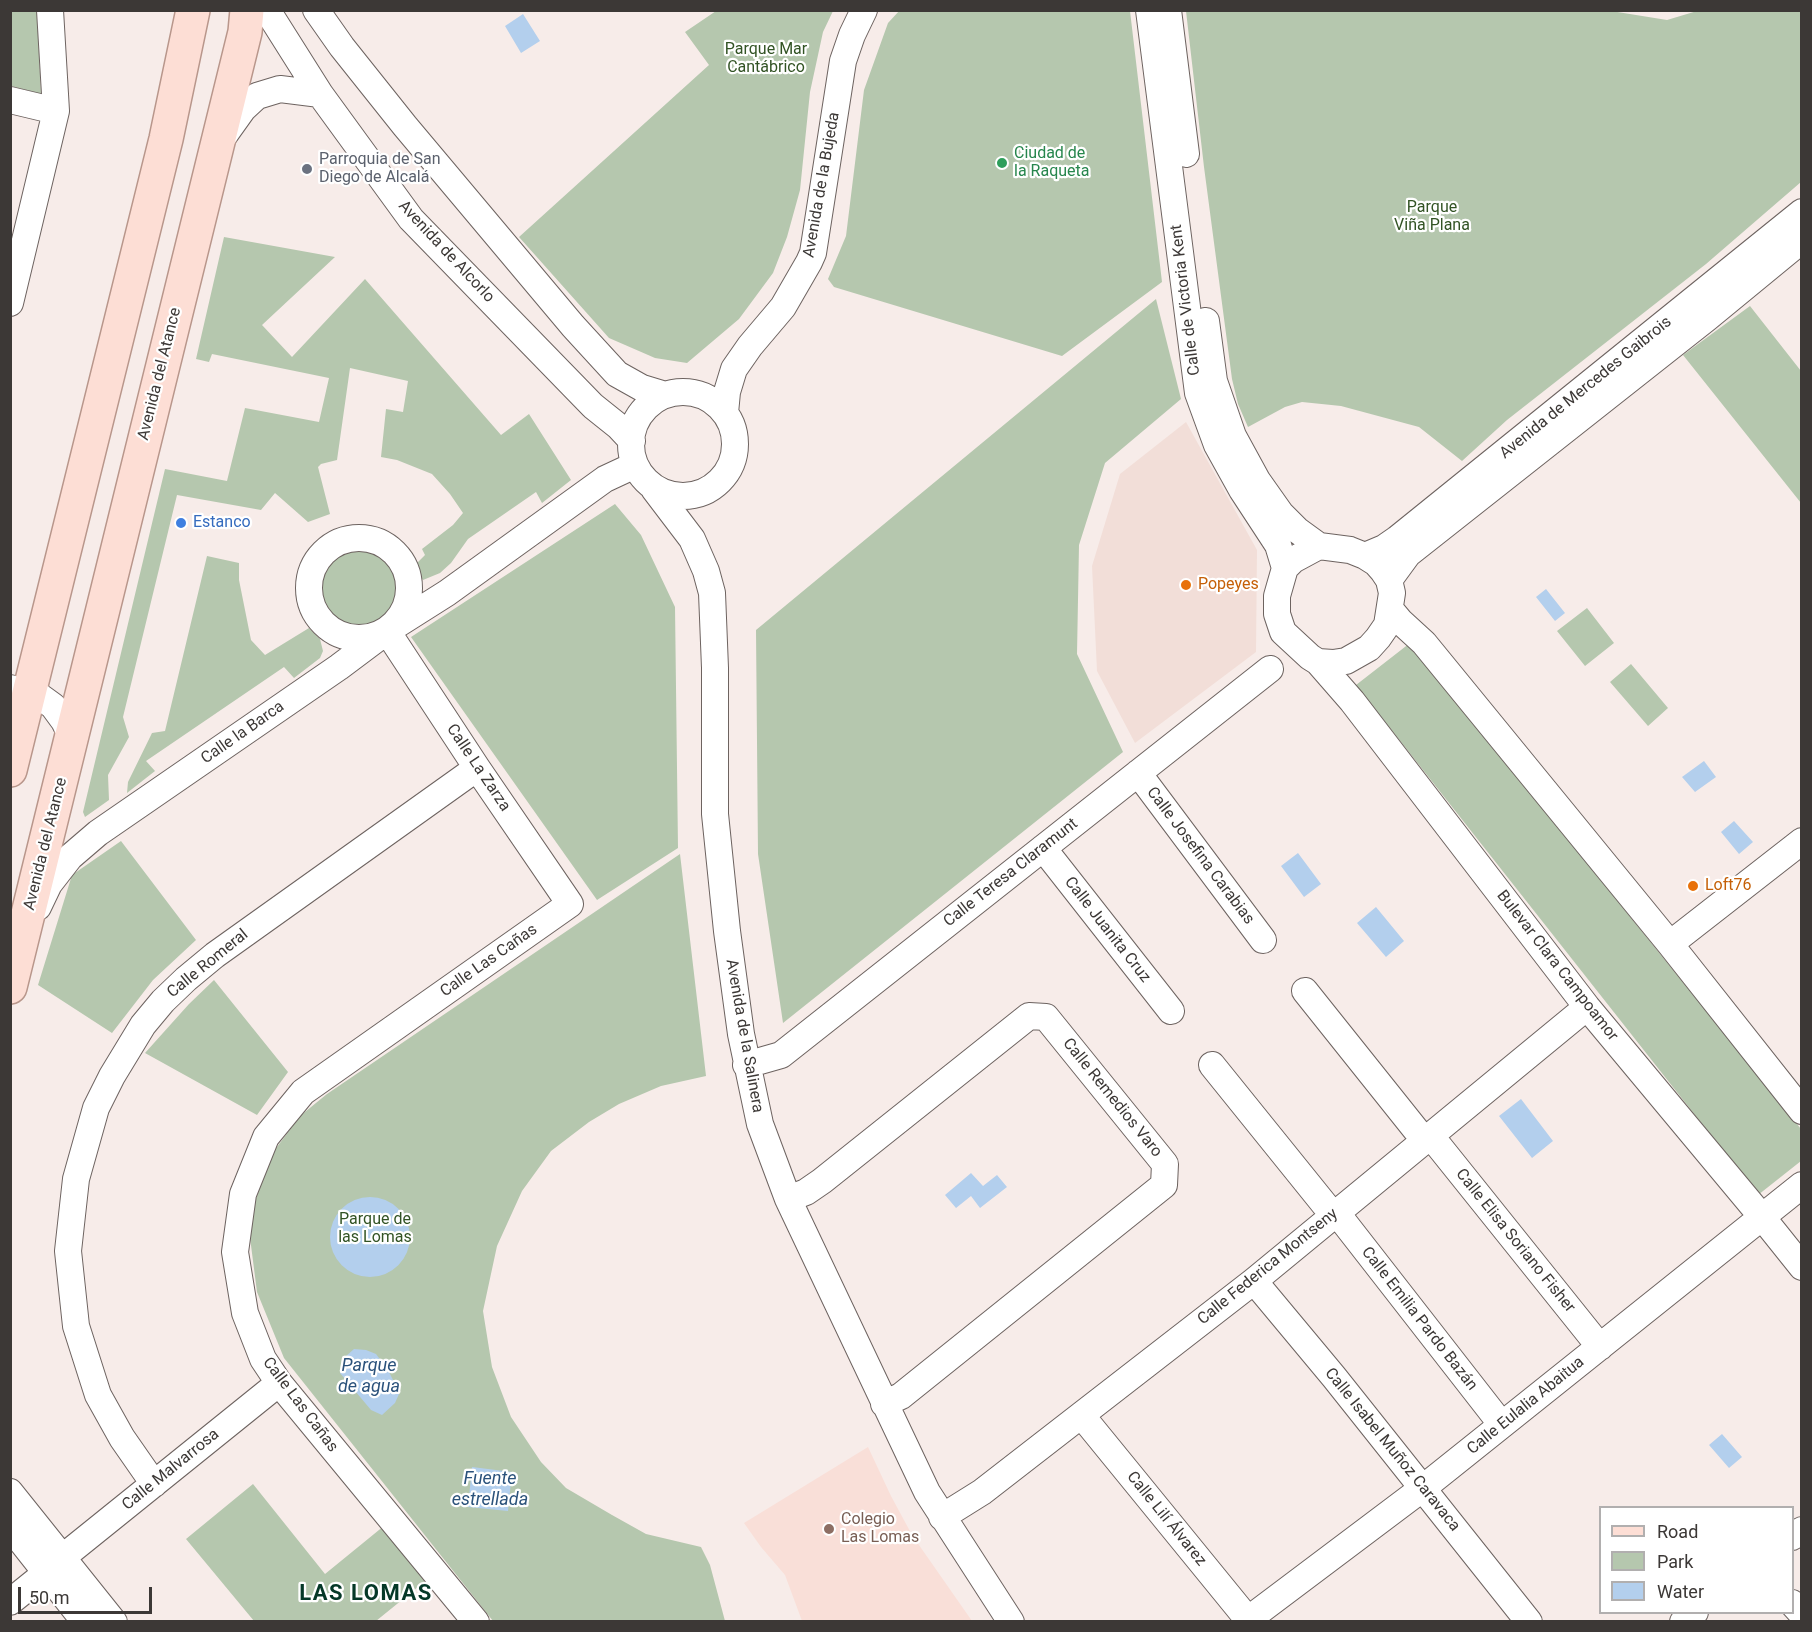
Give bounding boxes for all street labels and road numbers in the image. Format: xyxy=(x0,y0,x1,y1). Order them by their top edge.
street label: Avenida de la Bujeda xyxy=(800,111,844,259)
street label: Avenida de Alcorlo xyxy=(394,197,498,307)
street label: Calle de Victoria Kent xyxy=(1167,223,1205,377)
street label: Avenida del Atance xyxy=(134,306,186,442)
street label: Avenida de Mercedes Gaibrois xyxy=(1496,313,1676,463)
street label: Calle la Barca xyxy=(198,697,288,769)
street label: Calle La Zarza xyxy=(442,721,514,815)
street label: Avenida del Atance xyxy=(20,776,72,912)
street label: Calle Josefina Carabias xyxy=(1142,783,1258,929)
street label: Calle Teresa Claramunt xyxy=(940,815,1082,931)
street label: Calle Juanita Cruz xyxy=(1060,873,1154,987)
street label: Bulevar Clara Campoamor xyxy=(1492,887,1622,1045)
street label: Calle Las Cañas xyxy=(437,920,541,1002)
street label: Calle Romeral xyxy=(164,926,252,1002)
street label: Avenida de la Salinera xyxy=(721,958,767,1114)
street label: Calle Remedios Varo xyxy=(1058,1035,1166,1161)
street label: Calle Elisa Soriano Fisher xyxy=(1451,1165,1579,1317)
street label: Calle Federica Montseny xyxy=(1194,1205,1342,1329)
street label: Calle Emilia Pardo Bazán xyxy=(1357,1243,1481,1395)
street label: Calle Eulalia Abaitua xyxy=(1464,1353,1588,1459)
street label: Calle Las Cañas xyxy=(258,1354,342,1456)
street label: Calle Isabel Muñoz Caravaca xyxy=(1320,1364,1464,1536)
street label: Calle Malvarrosa xyxy=(119,1425,223,1515)
street label: Calle Lilí Álvarez xyxy=(1122,1468,1210,1570)

